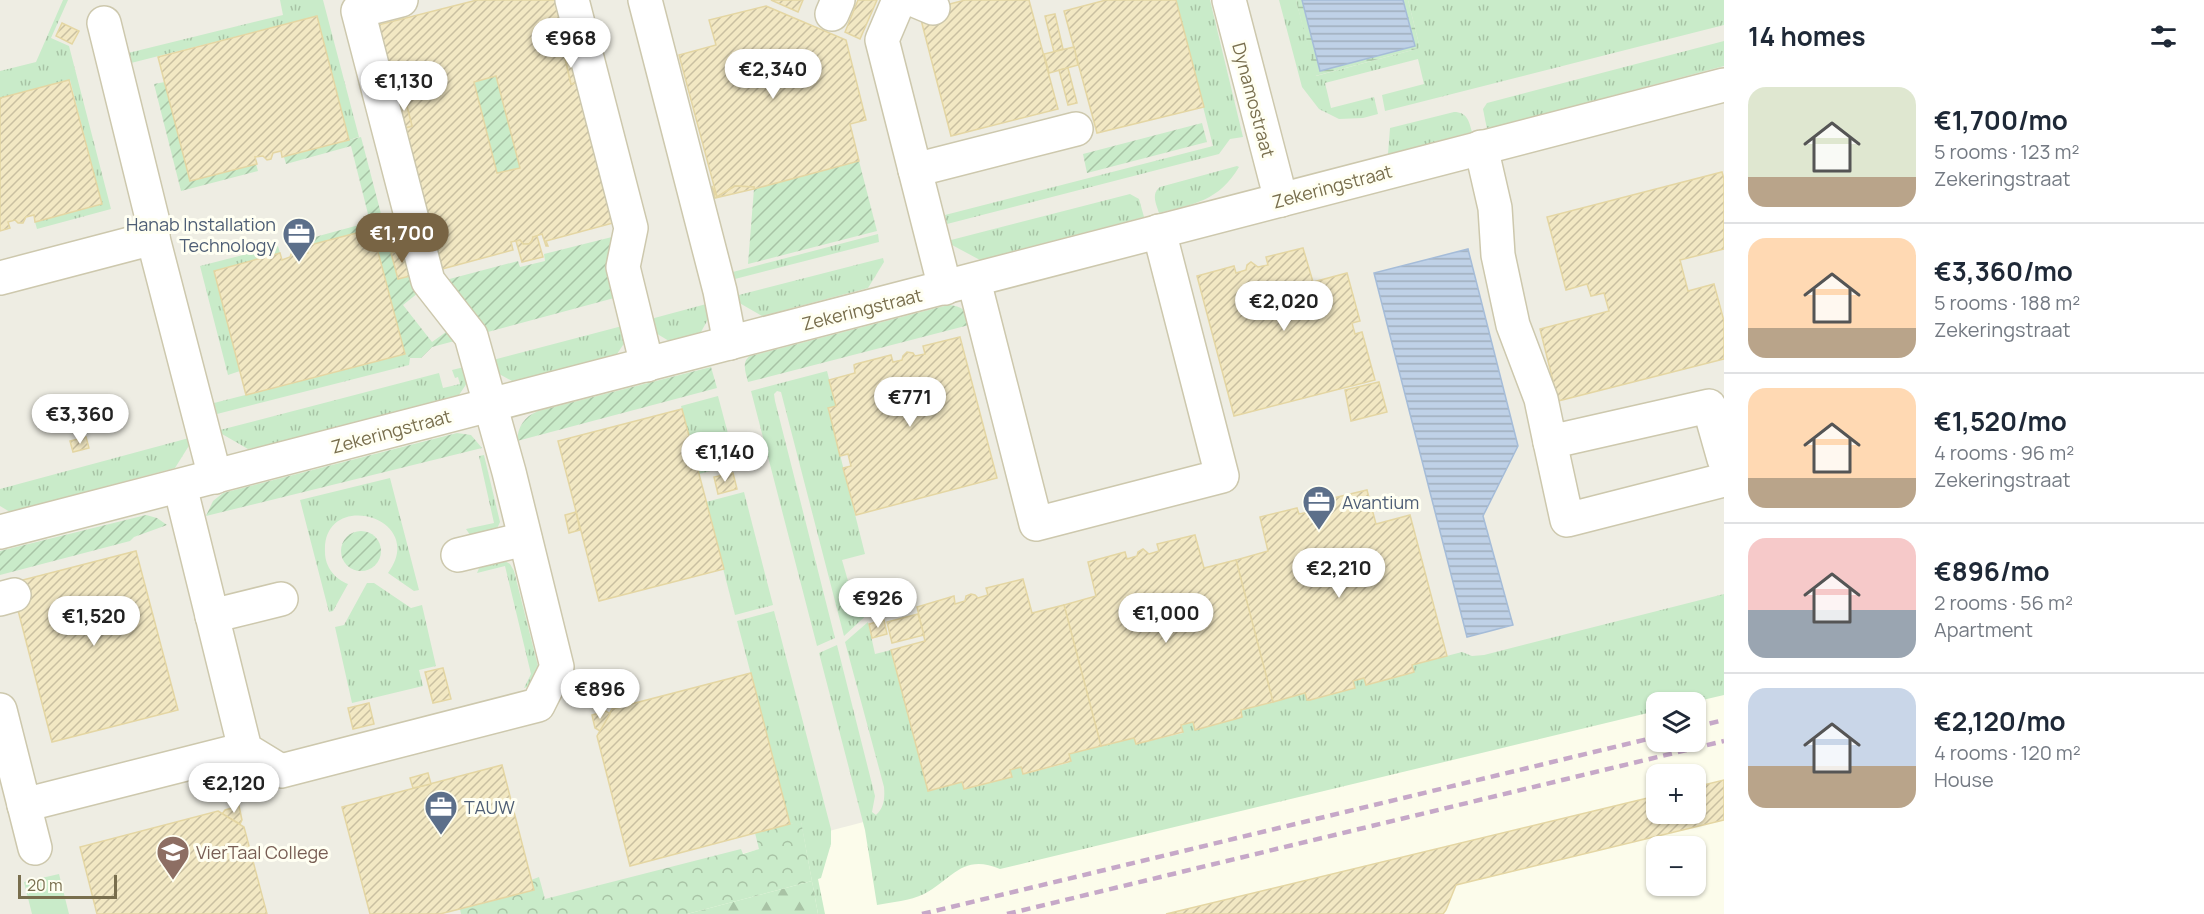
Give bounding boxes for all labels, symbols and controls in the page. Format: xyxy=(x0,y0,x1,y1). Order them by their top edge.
pin: €968 xyxy=(535,18,607,69)
text: 14 homes xyxy=(1748,18,1866,54)
icon: filters xyxy=(2147,20,2180,53)
text: €968 xyxy=(546,24,596,51)
street label: Dynamostraat xyxy=(1227,40,1281,160)
pin: €2,340 xyxy=(724,49,822,100)
text: €2,340 xyxy=(739,55,807,82)
pin: €1,130 xyxy=(355,61,453,112)
text: €1,130 xyxy=(375,67,433,94)
text: €1,700/mo xyxy=(1934,102,2068,138)
icon: home xyxy=(1796,111,1868,183)
text: 5 rooms · 123 m² xyxy=(1934,138,2079,165)
street label: Zekeringstraat xyxy=(1270,159,1394,213)
text: Zekeringstraat xyxy=(1934,165,2071,192)
place label: Hanab Installation Technology xyxy=(126,212,276,257)
pin: €1,700 xyxy=(353,213,451,264)
office icon: Hanab Installation Technology xyxy=(281,216,317,263)
text: €1,700 xyxy=(370,219,434,246)
text: €3,360/mo xyxy=(1934,253,2073,289)
icon: home xyxy=(1796,262,1868,334)
pin: €2,020 xyxy=(1235,281,1333,332)
street label: Zekeringstraat xyxy=(799,282,925,336)
text: €2,020 xyxy=(1249,287,1319,314)
text: 5 rooms · 188 m² xyxy=(1934,289,2080,316)
text: Zekeringstraat xyxy=(1934,316,2071,343)
pin: €771 xyxy=(874,377,946,428)
text: €771 xyxy=(888,383,932,410)
pin: €3,360 xyxy=(31,394,129,445)
text: €3,360 xyxy=(46,400,114,427)
text: €1,520/mo xyxy=(1934,403,2067,439)
street label: Zekeringstraat xyxy=(329,404,453,458)
icon: home xyxy=(1796,412,1868,484)
pin: €1,140 xyxy=(676,432,774,483)
text: €1,140 xyxy=(695,438,755,465)
text: 4 rooms · 96 m² xyxy=(1934,439,2074,466)
text: Zekeringstraat xyxy=(1934,466,2071,493)
office icon: Avantium xyxy=(1301,484,1337,531)
place label: Avantium xyxy=(1342,490,1419,514)
pin: €2,210 xyxy=(1290,548,1388,599)
text: €896/mo xyxy=(1934,553,2050,589)
text: €2,210 xyxy=(1306,554,1372,581)
icon: home xyxy=(1796,562,1868,634)
pin: €926 xyxy=(842,578,914,629)
text: €926 xyxy=(853,584,903,611)
text: 2 rooms · 56 m² xyxy=(1934,589,2073,616)
pin: €1,000 xyxy=(1117,593,1215,644)
pin: €1,520 xyxy=(45,596,143,647)
text: €1,000 xyxy=(1132,599,1200,626)
text: €1,520 xyxy=(62,602,126,629)
text: Apartment xyxy=(1934,616,2033,643)
pin: €896 xyxy=(564,669,636,720)
text: €896 xyxy=(575,675,625,702)
map controls xyxy=(1646,692,1706,896)
button: layers xyxy=(1646,692,1706,752)
text: €2,120/mo xyxy=(1934,703,2066,739)
icon: home xyxy=(1796,712,1868,784)
text: 4 rooms · 120 m² xyxy=(1934,739,2081,766)
pin: €2,120 xyxy=(185,763,283,814)
button: + xyxy=(1646,764,1706,824)
text: House xyxy=(1934,766,1994,793)
text: €2,120 xyxy=(202,769,266,796)
office icon: TAUW xyxy=(423,789,459,836)
place label: TAUW xyxy=(464,795,515,819)
school or university icon: VierTaal College xyxy=(155,834,191,881)
button: − xyxy=(1646,836,1706,896)
place label: VierTaal College xyxy=(196,840,329,864)
scale bar xyxy=(18,872,117,900)
text: 20 m xyxy=(27,874,63,896)

